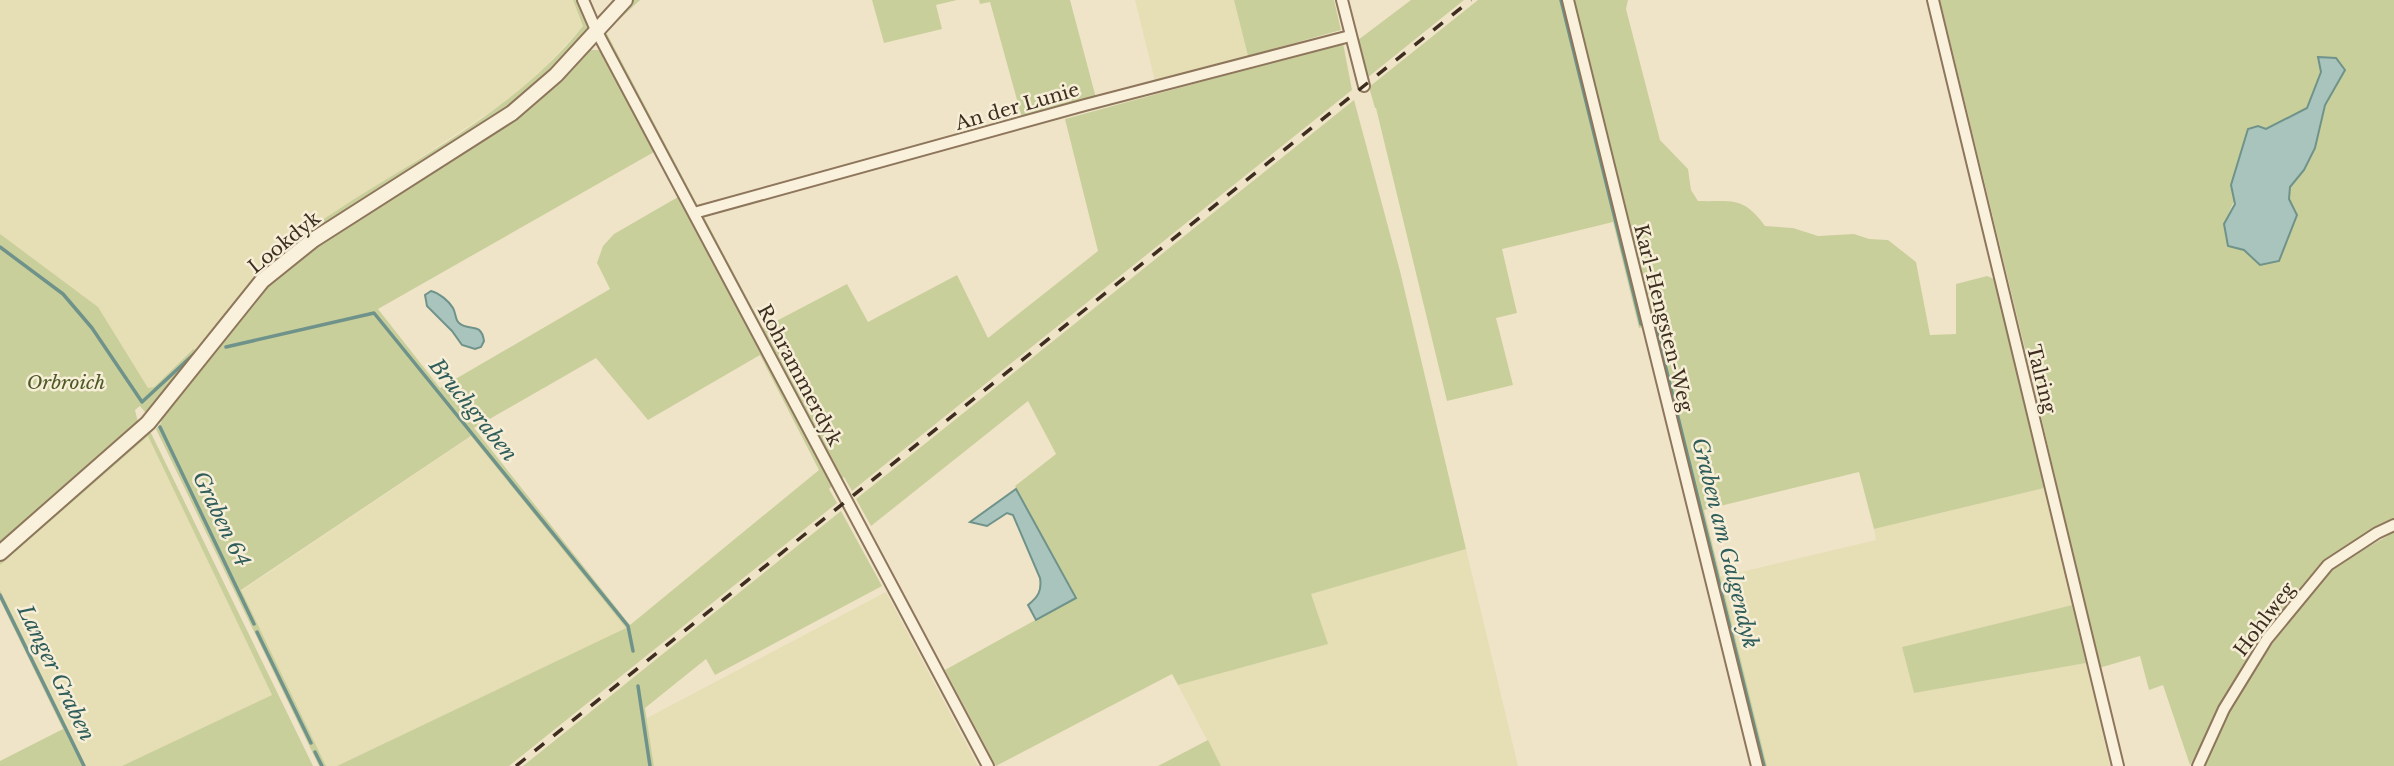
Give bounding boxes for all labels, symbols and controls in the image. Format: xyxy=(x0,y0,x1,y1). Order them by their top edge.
street label: An der Lunie xyxy=(952,78,1082,135)
street label: Lookdyk xyxy=(244,206,325,278)
street label: Karl-Hengsten-Weg xyxy=(1629,222,1698,415)
street label: Rohrammerdyk xyxy=(753,301,847,450)
street label: Talring xyxy=(2022,342,2061,416)
water label: Bruchgraben xyxy=(423,352,522,467)
park label: Orbroich xyxy=(27,371,105,394)
water label: Graben am Galgendyk xyxy=(1686,435,1764,651)
water label: Graben 64 xyxy=(187,467,255,571)
street label: Hohlweg xyxy=(2229,577,2300,661)
water label: Langer Graben xyxy=(11,600,100,745)

